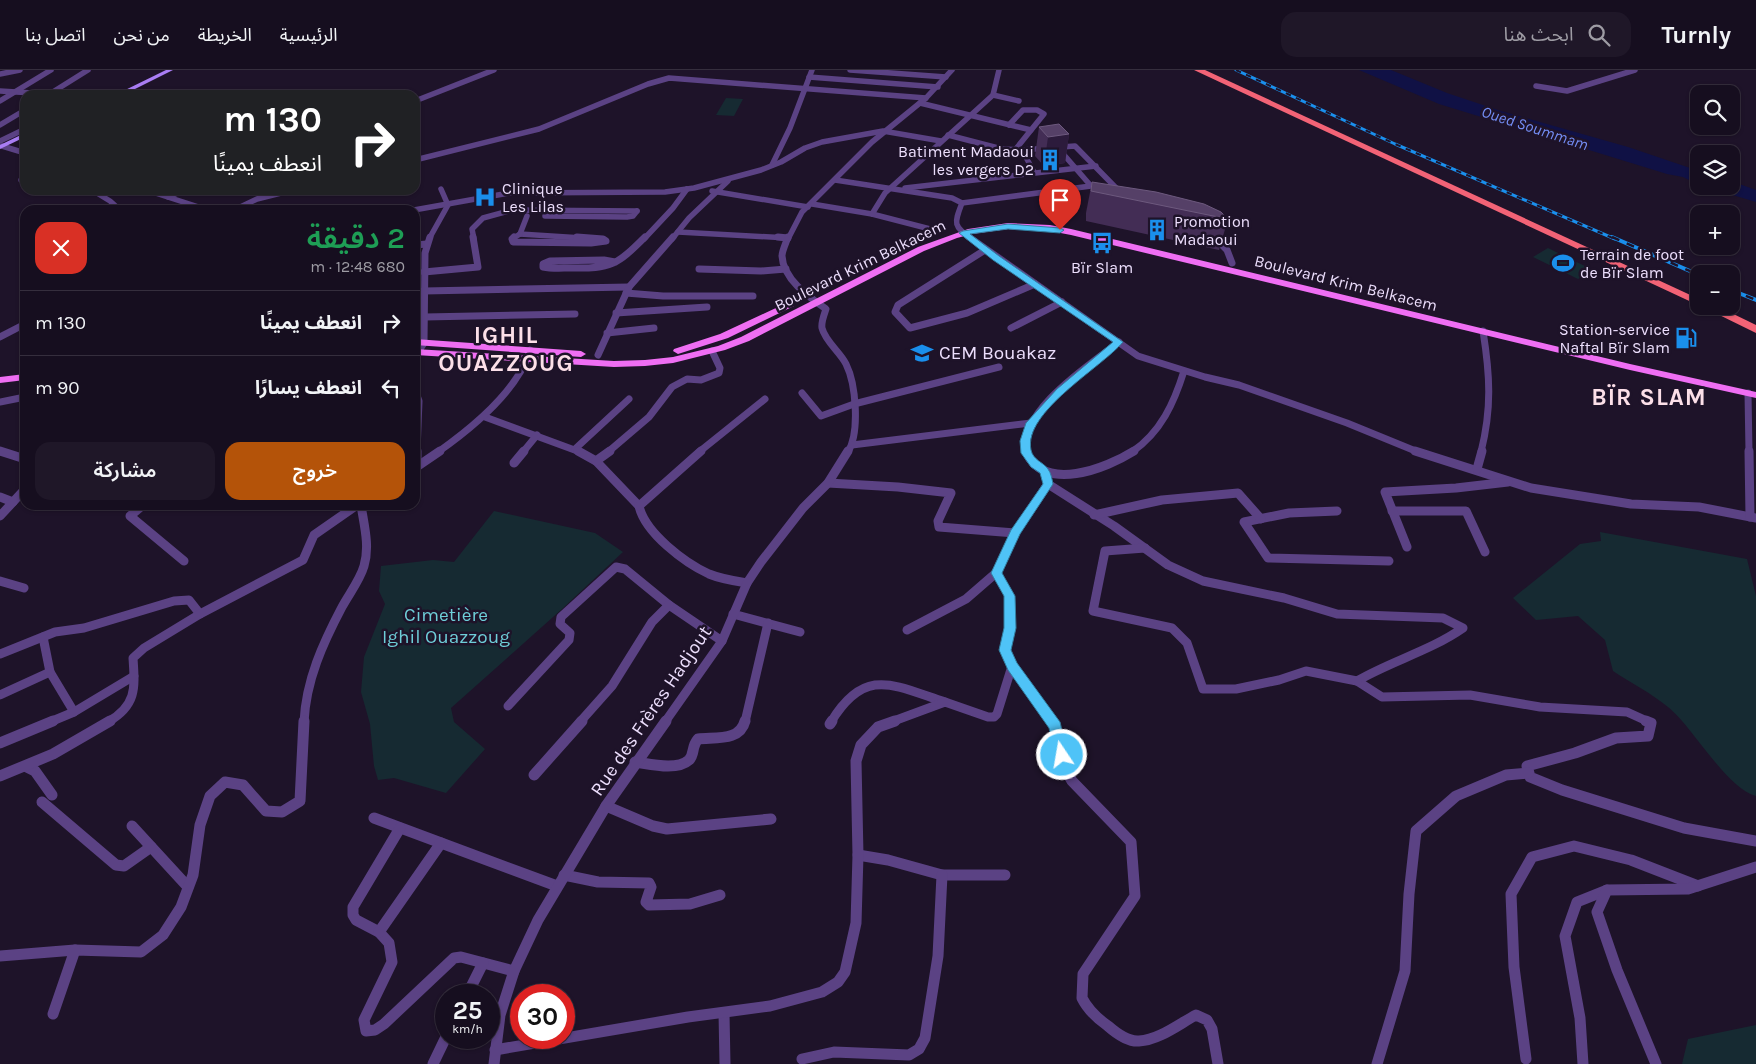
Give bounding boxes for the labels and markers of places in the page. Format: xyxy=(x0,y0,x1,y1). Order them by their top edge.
place label: Batiment Madaoui les vergers D2 xyxy=(898,142,1034,179)
building icon: Batiment Madaoui les vergers D2 xyxy=(1037,147,1063,173)
place label: Clinique Les Lilas xyxy=(502,179,564,216)
pin xyxy=(1039,179,1081,230)
hospital icon: Clinique Les Lilas xyxy=(472,184,498,210)
place label: Promotion Madaoui xyxy=(1174,212,1250,249)
building icon: Promotion Madaoui xyxy=(1144,217,1170,243)
bus stop icon: Bïr Slam xyxy=(1089,230,1115,256)
place label: Terrain de foot de Bïr Slam xyxy=(1580,245,1684,282)
sports icon: Terrain de foot de Bïr Slam xyxy=(1550,250,1576,276)
place label: Bïr Slam xyxy=(1071,258,1133,277)
place label: Station-service Naftal Bïr Slam xyxy=(1559,320,1670,357)
fuel station icon: Station-service Naftal Bïr Slam xyxy=(1673,325,1699,351)
school or university icon: CEM Bouakaz xyxy=(909,340,935,366)
place label: CEM Bouakaz xyxy=(939,342,1056,364)

